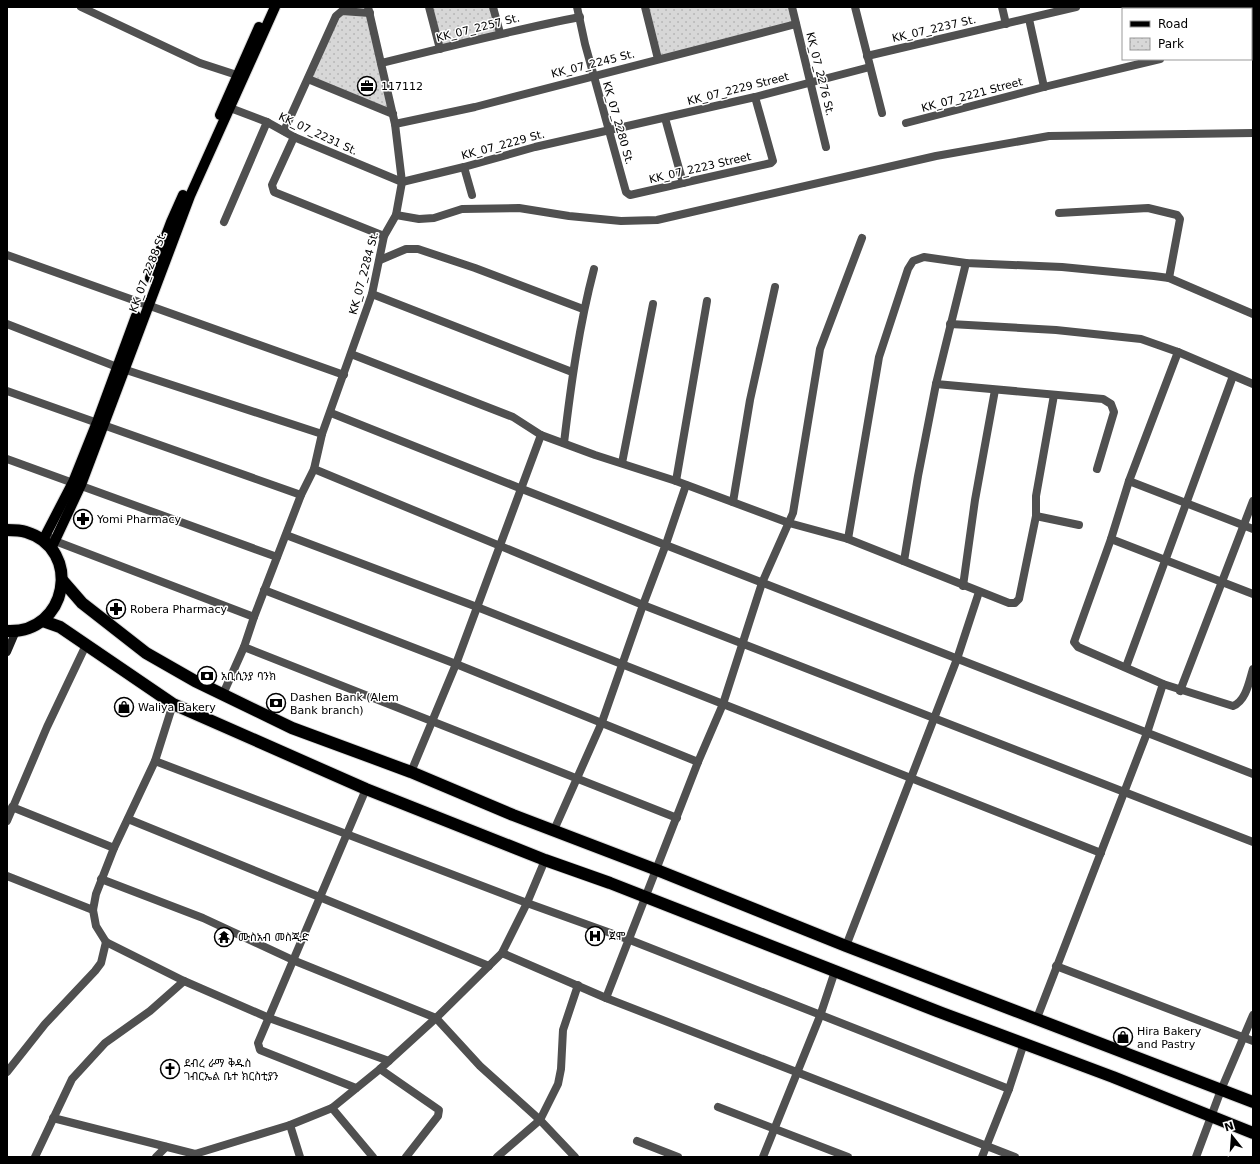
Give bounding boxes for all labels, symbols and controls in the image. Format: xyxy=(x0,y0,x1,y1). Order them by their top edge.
legend xyxy=(1122,8,1252,60)
street label: KK_07_2257 St. xyxy=(435,11,521,45)
street label: KK_07_2237 St. xyxy=(891,13,977,45)
text: Road xyxy=(1158,17,1188,31)
street label: KK_07_2276 St. xyxy=(803,31,837,117)
text: Park xyxy=(1158,37,1184,51)
street label: KK_07_2245 St. xyxy=(550,47,636,81)
street label: KK_07_2229 Street xyxy=(686,70,791,108)
office icon: 117112 xyxy=(356,75,378,97)
street label: KK_07_2221 Street xyxy=(920,75,1025,115)
place label: 117112 xyxy=(381,80,423,93)
street label: KK_07_2280 St. xyxy=(600,80,636,166)
street label: KK_07_2231 St. xyxy=(276,110,360,158)
street label: KK_07_2229 St. xyxy=(460,128,546,162)
street label: KK_07_2223 Street xyxy=(648,150,753,186)
street label: KK_07_2288 St. xyxy=(127,230,169,314)
street label: KK_07_2284 St. xyxy=(347,230,381,316)
pharmacy icon: Yomi Pharmacy xyxy=(72,508,94,530)
place label: Yomi Pharmacy xyxy=(96,513,181,526)
pharmacy icon: Robera Pharmacy xyxy=(105,598,127,620)
place label: Robera Pharmacy xyxy=(130,603,228,616)
bank icon: አቢሲንያ ባንክ xyxy=(196,665,218,687)
place label: አቢሲንያ ባንክ xyxy=(221,670,276,683)
place label: Dashen Bank (Alem Bank branch) xyxy=(290,691,399,717)
bank icon: Dashen Bank (Alem Bank branch) xyxy=(265,692,287,714)
shop icon: Waliya Bakery xyxy=(113,696,135,718)
place label: Waliya Bakery xyxy=(138,701,216,714)
hospital icon: ጀሞ xyxy=(584,925,606,947)
temple icon: ሙስአብ መስጂድ xyxy=(213,926,235,948)
place label: ጀሞ xyxy=(609,930,626,943)
place label: ሙስአብ መስጂድ xyxy=(238,931,309,944)
place label: Hira Bakery and Pastry xyxy=(1137,1025,1202,1051)
shop icon: Hira Bakery and Pastry xyxy=(1112,1026,1134,1048)
place label: ደብረ ራማ ቅዱስ ገብርኤል ቤተ ክርስቲያን xyxy=(184,1057,279,1083)
church icon: ደብረ ራማ ቅዱስ ገብርኤል ቤተ ክርስቲያን xyxy=(159,1058,181,1080)
north arrow xyxy=(1212,1116,1252,1156)
text: N xyxy=(1223,1119,1236,1134)

